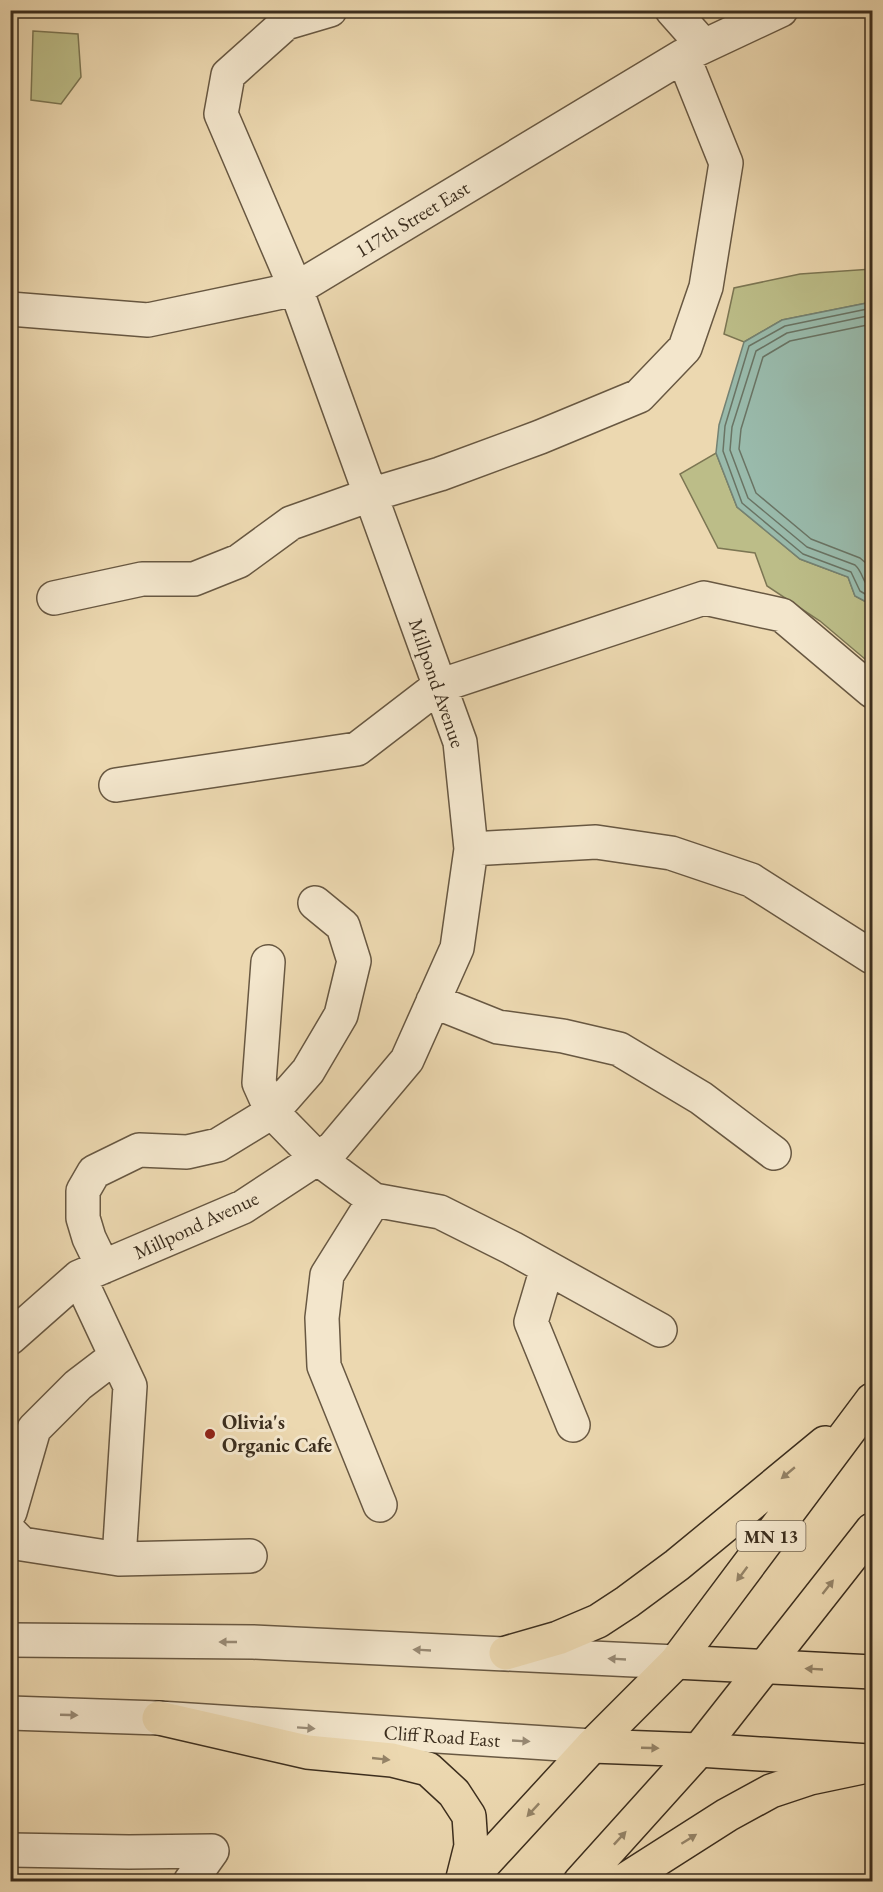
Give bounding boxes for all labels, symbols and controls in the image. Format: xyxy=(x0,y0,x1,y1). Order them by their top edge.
street label: 117th Street East xyxy=(350,174,475,263)
street label: Millpond Avenue xyxy=(403,615,471,751)
street label: Millpond Avenue xyxy=(129,1185,263,1265)
place label: Olivia's Organic Cafe xyxy=(222,1409,332,1458)
marker: Olivia's Organic Cafe xyxy=(203,1427,217,1441)
one-way arrow xyxy=(780,1467,796,1480)
road number: MN 13 xyxy=(736,1521,806,1551)
one-way arrow xyxy=(736,1565,748,1581)
one-way arrow xyxy=(821,1579,834,1595)
one-way arrow xyxy=(218,1637,237,1647)
one-way arrow xyxy=(413,1645,432,1654)
one-way arrow xyxy=(608,1655,627,1664)
one-way arrow xyxy=(805,1664,824,1673)
one-way arrow xyxy=(59,1711,78,1720)
street label: Cliff Road East xyxy=(383,1719,502,1753)
one-way arrow xyxy=(296,1723,315,1732)
one-way arrow xyxy=(512,1737,531,1746)
one-way arrow xyxy=(641,1743,660,1753)
one-way arrow xyxy=(372,1754,391,1764)
one-way arrow xyxy=(527,1803,541,1817)
one-way arrow xyxy=(613,1831,627,1846)
one-way arrow xyxy=(681,1834,697,1845)

